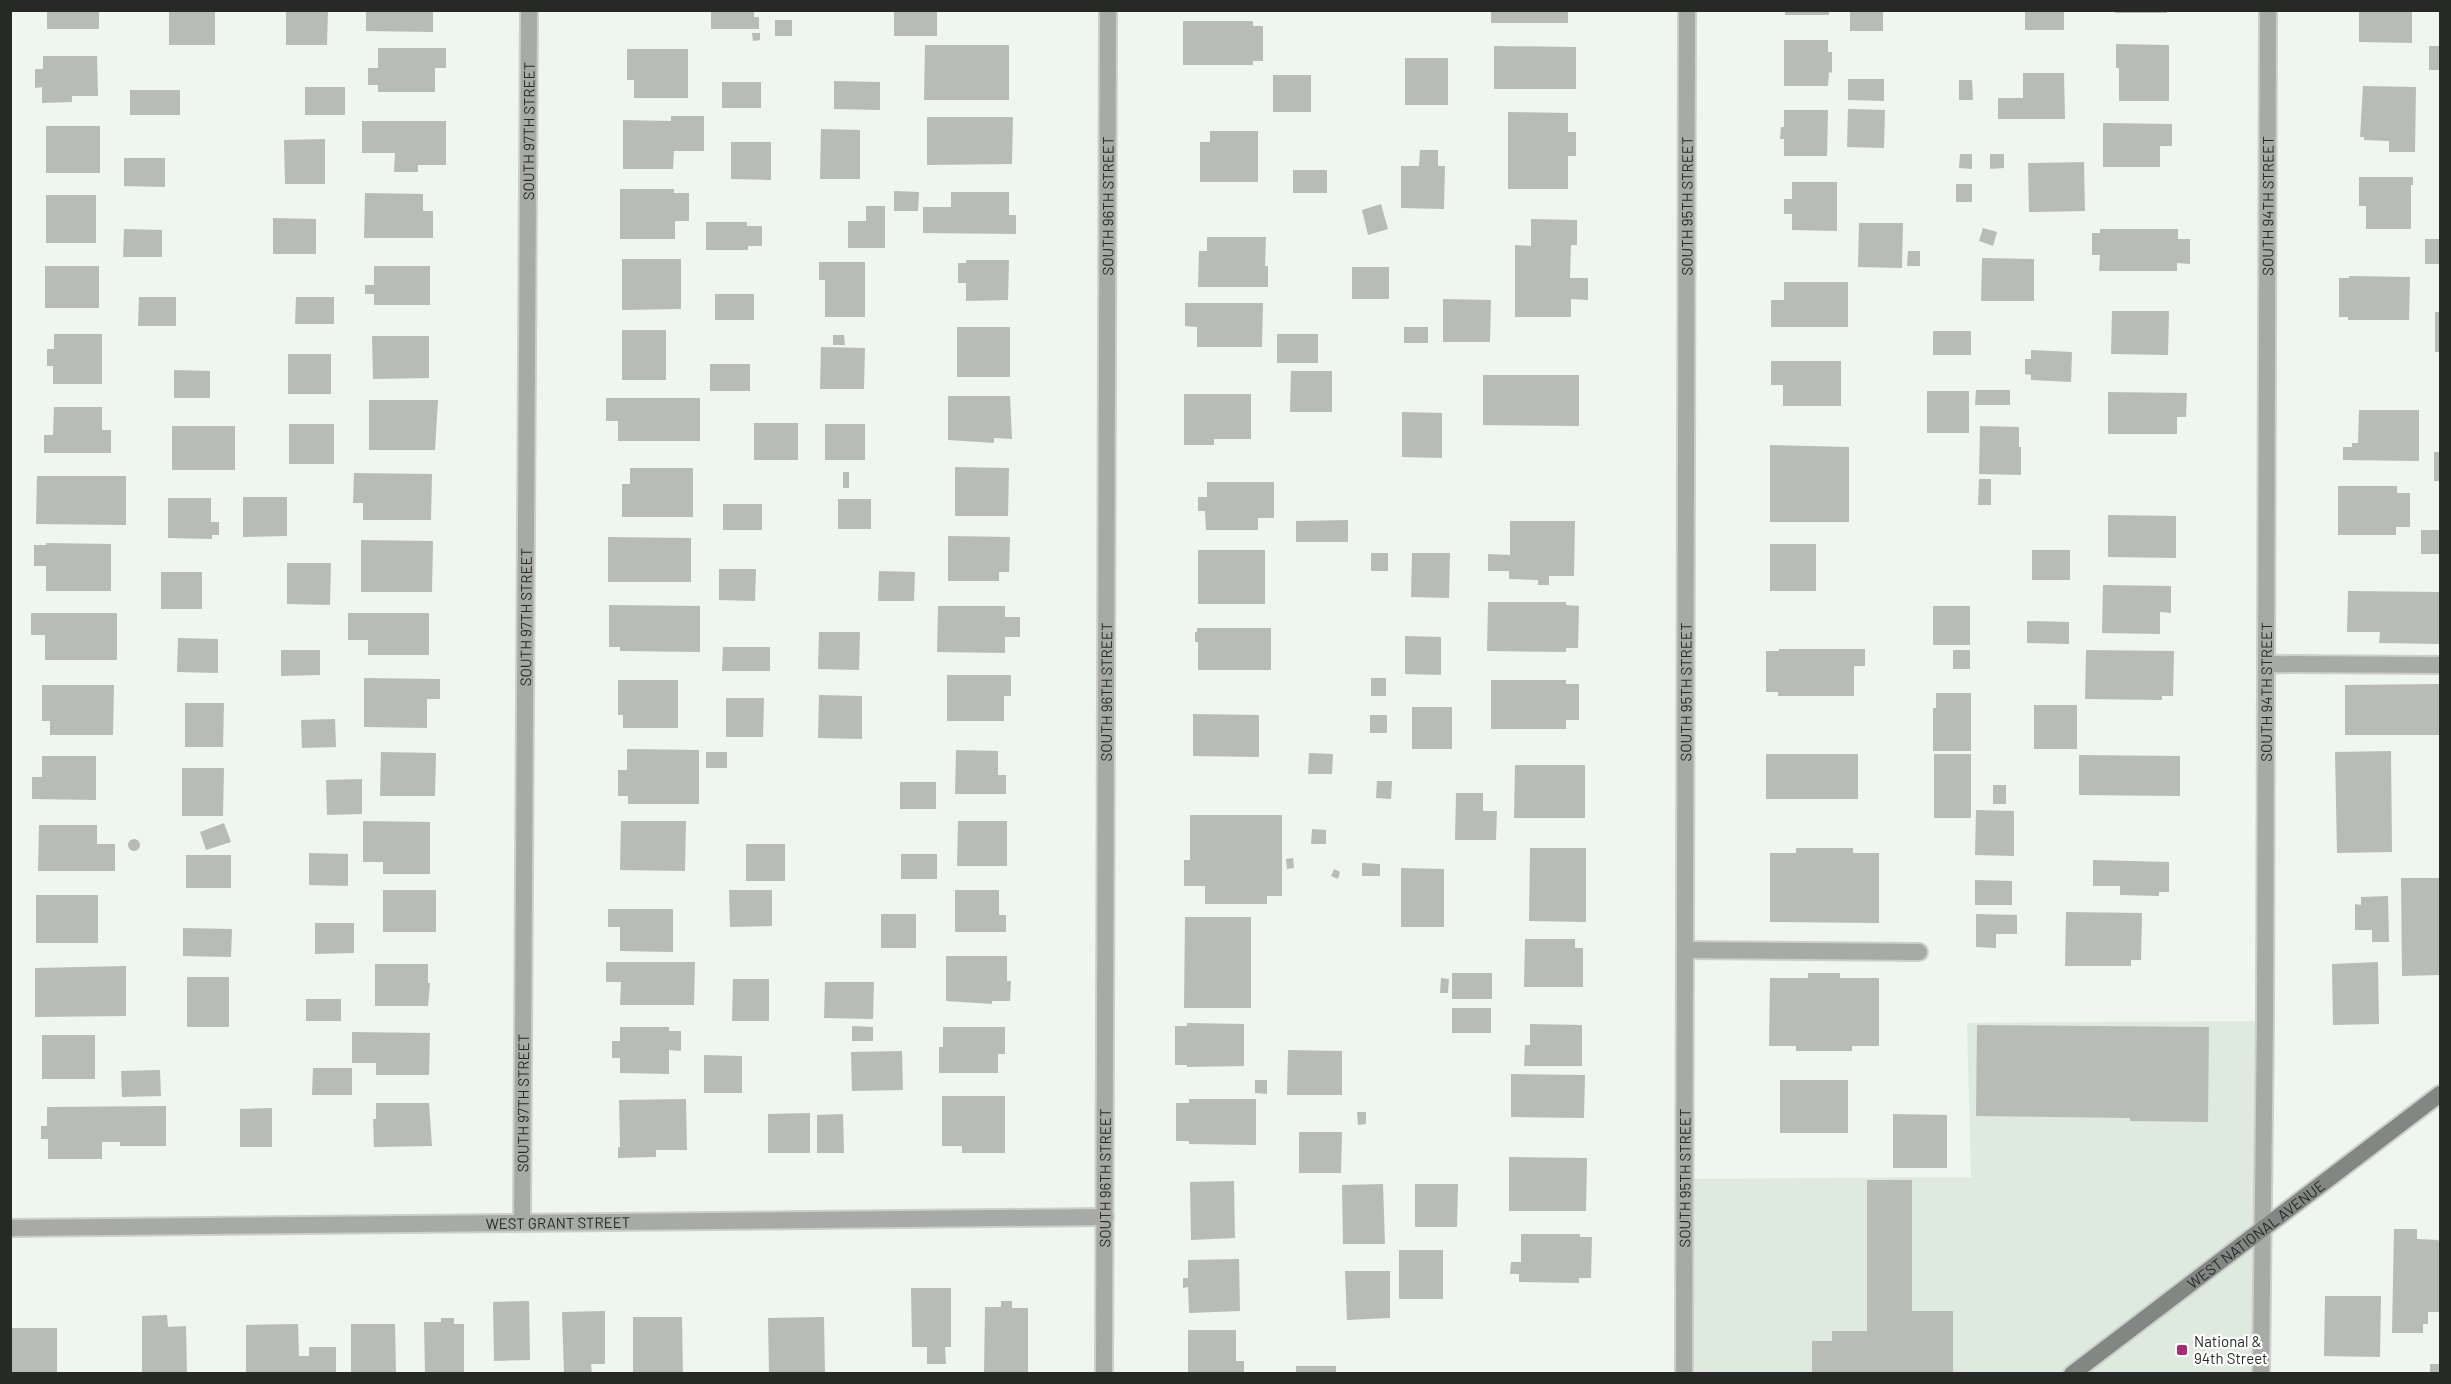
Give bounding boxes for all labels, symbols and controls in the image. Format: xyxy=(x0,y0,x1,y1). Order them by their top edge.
street label: SOUTH 97TH STREET xyxy=(519,62,538,200)
street label: SOUTH 96TH STREET xyxy=(1098,136,1117,276)
street label: SOUTH 95TH STREET xyxy=(1677,136,1696,276)
street label: SOUTH 94TH STREET xyxy=(2258,136,2277,276)
street label: SOUTH 97TH STREET xyxy=(516,548,535,686)
street label: SOUTH 96TH STREET xyxy=(1097,622,1115,762)
street label: SOUTH 95TH STREET xyxy=(1676,622,1695,762)
street label: SOUTH 94TH STREET xyxy=(2257,622,2275,762)
street label: SOUTH 97TH STREET xyxy=(513,1034,532,1172)
street label: SOUTH 96TH STREET xyxy=(1095,1108,1114,1248)
street label: SOUTH 95TH STREET xyxy=(1675,1108,1694,1248)
street label: WEST NATIONAL AVENUE xyxy=(2184,1176,2328,1292)
street label: WEST GRANT STREET xyxy=(486,1213,630,1232)
place label: National & 94th Street xyxy=(2194,1332,2268,1367)
marker: National & 94th Street xyxy=(2175,1343,2189,1357)

